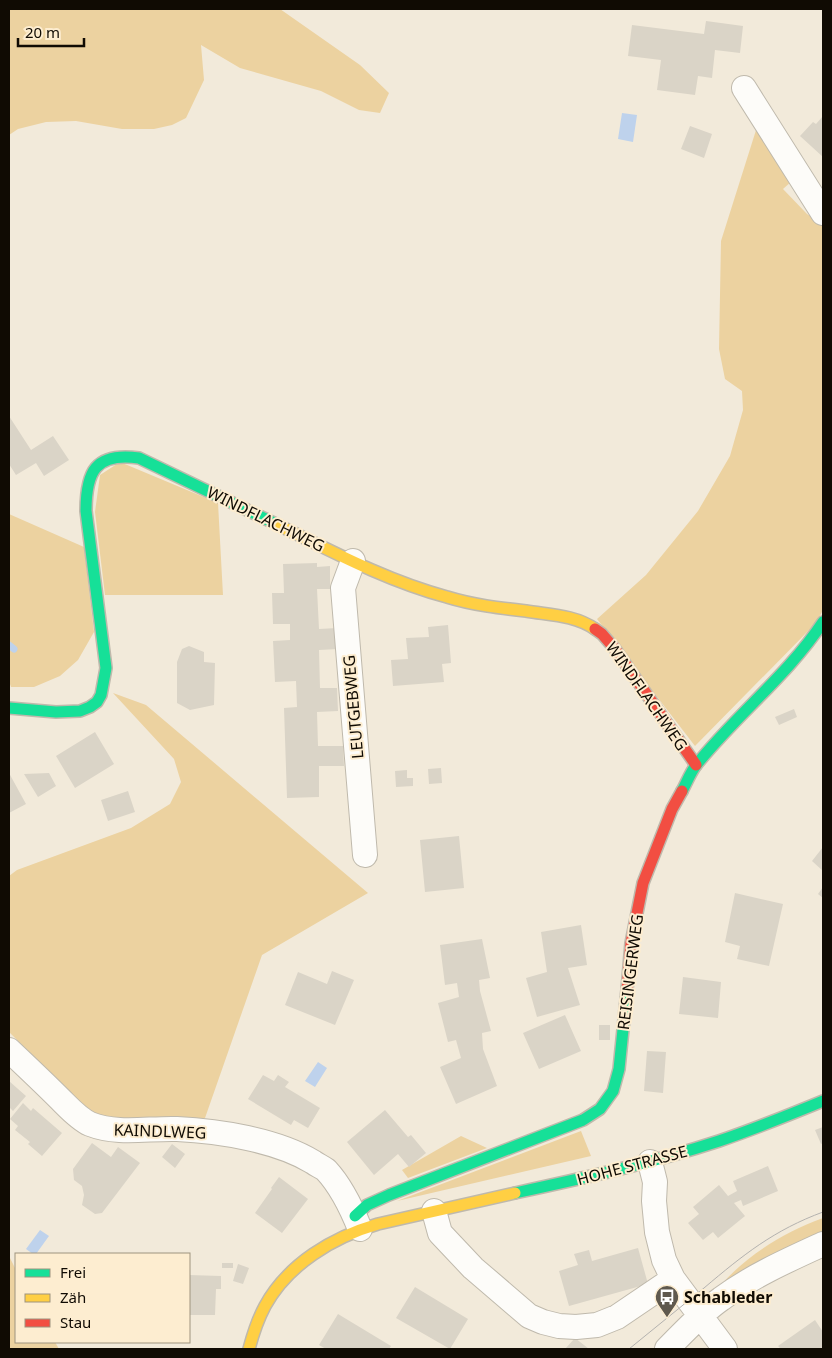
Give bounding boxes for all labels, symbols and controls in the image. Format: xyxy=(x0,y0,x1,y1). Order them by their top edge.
scale bar xyxy=(18,15,84,47)
text: 20 m xyxy=(25,22,60,42)
street label: WINDFLACHWEG xyxy=(204,481,328,557)
street label: WINDFLACHWEG xyxy=(601,637,693,755)
street label: LEUTGEBWEG xyxy=(338,654,368,760)
street label: REISINGERWEG xyxy=(612,913,648,1031)
street label: KAINDLWEG xyxy=(113,1118,207,1144)
street label: HOHE STRASSE xyxy=(574,1140,690,1190)
legend xyxy=(15,1253,190,1343)
text: Frei xyxy=(60,1262,86,1282)
bus stop icon: Schableder xyxy=(654,1284,680,1318)
place label: Schableder xyxy=(684,1286,772,1308)
text: Zäh xyxy=(60,1287,86,1307)
text: Stau xyxy=(60,1312,91,1332)

